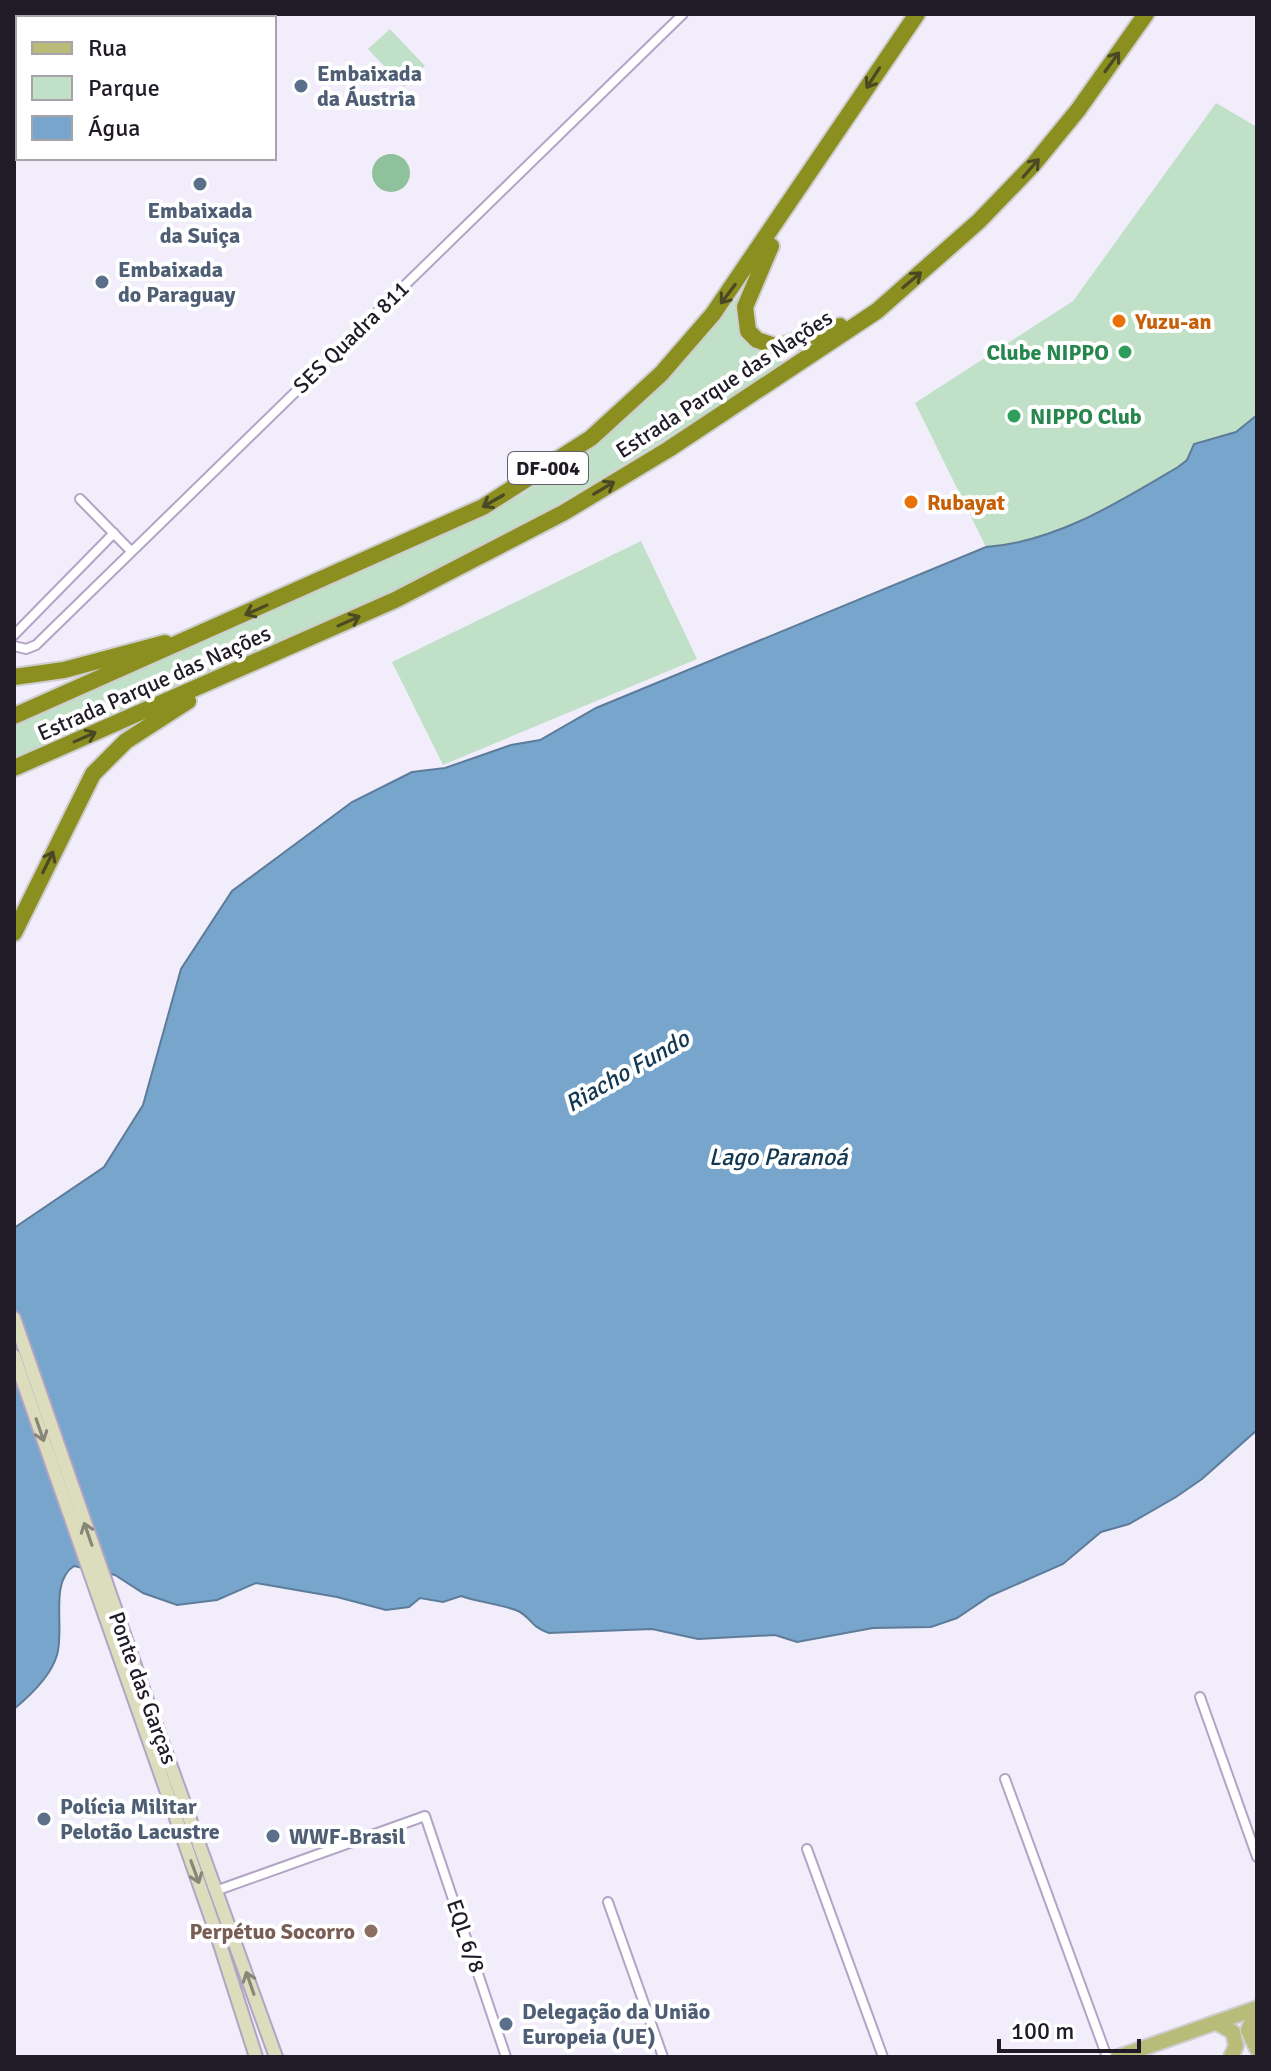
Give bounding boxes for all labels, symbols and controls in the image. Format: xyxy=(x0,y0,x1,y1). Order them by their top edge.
legend xyxy=(16,16,276,160)
text: Rua xyxy=(88,33,127,63)
one-way arrow xyxy=(1104,52,1120,74)
place label: Embaixada da Áustria xyxy=(317,60,422,112)
one-way arrow xyxy=(865,67,881,89)
text: Parque xyxy=(88,73,160,103)
marker: Embaixada da Áustria xyxy=(292,77,310,95)
text: Água xyxy=(88,113,140,143)
one-way arrow xyxy=(1021,158,1039,178)
marker: Embaixada da Suiça xyxy=(191,175,209,193)
place label: Embaixada da Suiça xyxy=(148,197,252,249)
place label: Embaixada do Paraguay xyxy=(118,256,236,308)
one-way arrow xyxy=(902,271,922,289)
marker: Embaixada do Paraguay xyxy=(93,273,111,291)
street label: SES Quadra 811 xyxy=(288,275,414,399)
one-way arrow xyxy=(719,283,736,304)
street label: Estrada Parque das Nações xyxy=(611,304,837,464)
place label: Yuzu-an xyxy=(1134,308,1212,335)
marker: Yuzu-an xyxy=(1110,312,1128,330)
place label: Clube NIPPO xyxy=(987,339,1109,366)
marker: Clube NIPPO xyxy=(1116,343,1134,361)
place label: NIPPO Club xyxy=(1030,403,1142,430)
marker: NIPPO Club xyxy=(1005,407,1023,425)
road number: DF-004 xyxy=(508,452,588,484)
one-way arrow xyxy=(592,480,615,496)
place label: Rubayat xyxy=(927,489,1005,516)
marker: Rubayat xyxy=(902,493,920,511)
one-way arrow xyxy=(481,494,505,509)
one-way arrow xyxy=(245,603,269,618)
one-way arrow xyxy=(336,612,361,627)
street label: Estrada Parque das Nações xyxy=(33,619,275,747)
one-way arrow xyxy=(73,729,97,744)
one-way arrow xyxy=(41,851,56,875)
water label: Riacho Fundo xyxy=(560,1023,696,1119)
water label: Lago Paranoá xyxy=(709,1142,849,1172)
one-way arrow xyxy=(33,1417,48,1442)
one-way arrow xyxy=(80,1522,95,1547)
street label: Ponte das Garças xyxy=(103,1608,183,1768)
place label: Polícia Militar Pelotão Lacustre xyxy=(60,1793,220,1845)
marker: Polícia Militar Pelotão Lacustre xyxy=(35,1810,53,1828)
place label: WWF-Brasil xyxy=(289,1823,405,1850)
marker: WWF-Brasil xyxy=(264,1827,282,1845)
one-way arrow xyxy=(188,1859,203,1884)
street label: EQL 6/8 xyxy=(441,1896,491,1976)
place label: Perpétuo Socorro xyxy=(189,1918,355,1945)
marker: Perpétuo Socorro xyxy=(362,1922,380,1940)
one-way arrow xyxy=(242,1971,257,1996)
place label: Delegação da União Europeia (UE) xyxy=(522,1998,710,2050)
scale bar xyxy=(999,2003,1139,2053)
marker: Delegação da União Europeia (UE) xyxy=(497,2015,515,2033)
text: 100 m xyxy=(1011,2016,1074,2046)

